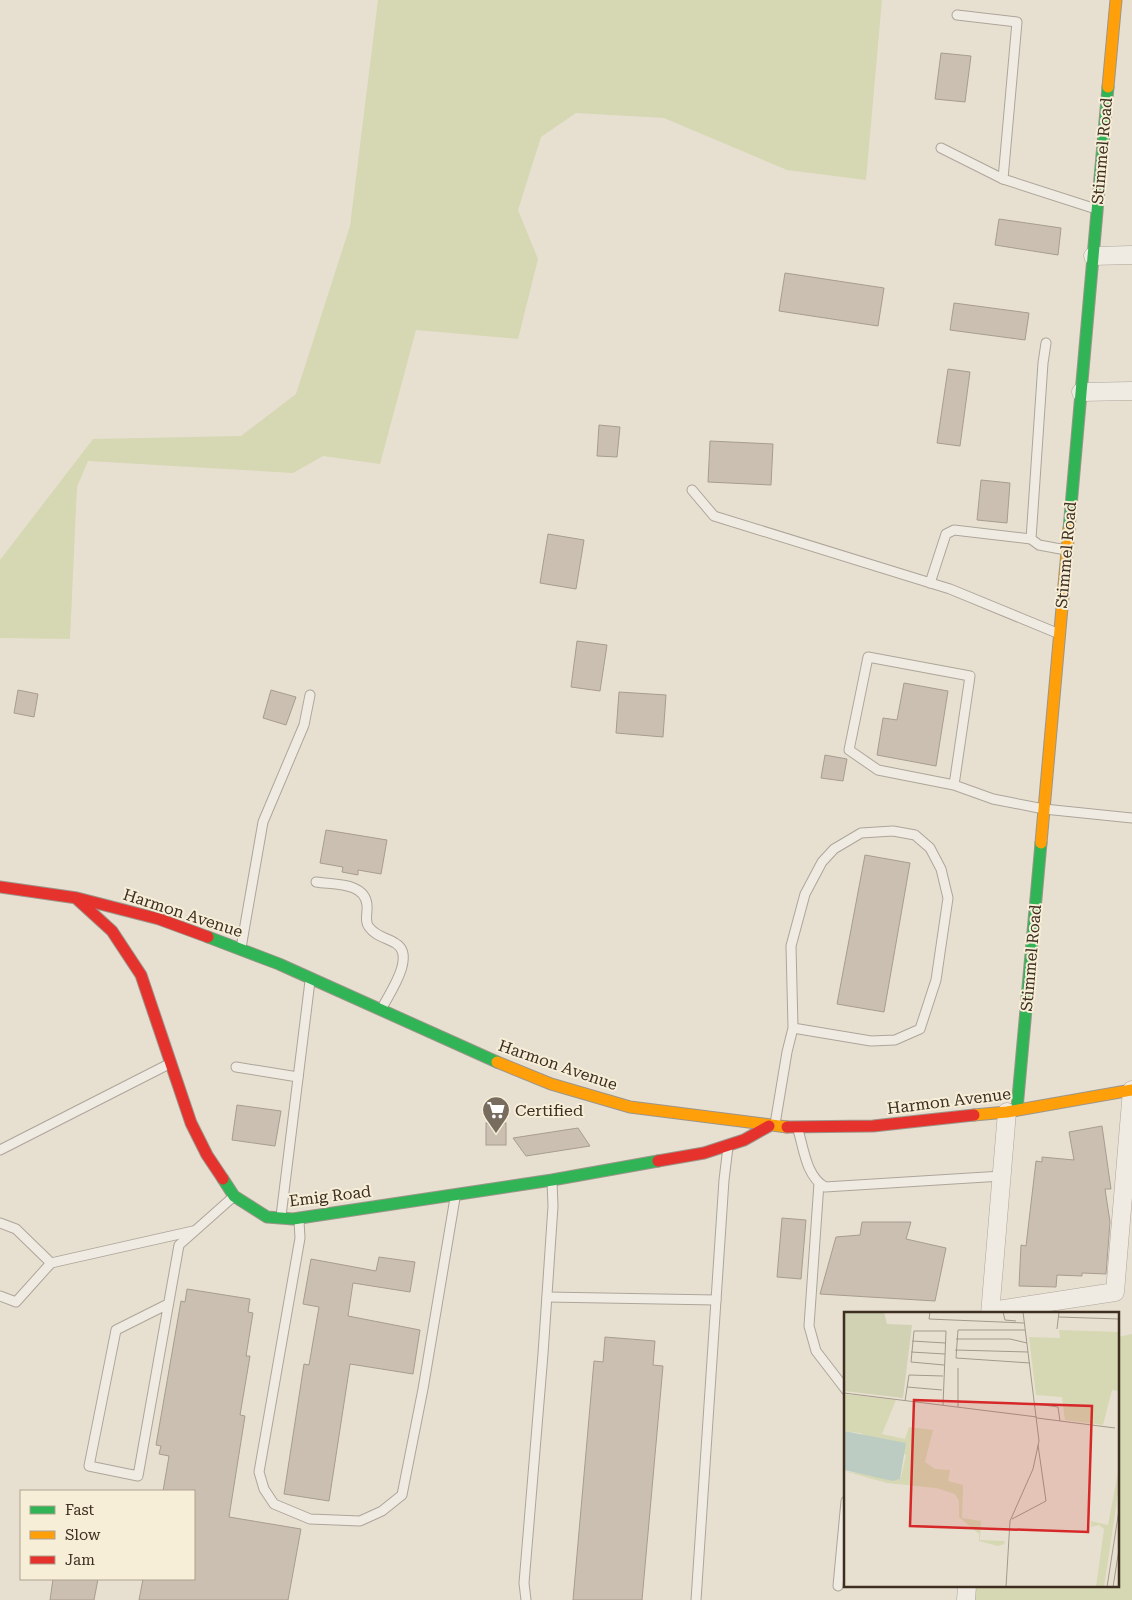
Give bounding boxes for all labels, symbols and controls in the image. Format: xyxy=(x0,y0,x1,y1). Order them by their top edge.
street label: Stimmel Road xyxy=(1088,97,1116,205)
street label: Stimmel Road xyxy=(1052,501,1080,609)
street label: Harmon Avenue xyxy=(121,885,245,941)
street label: Stimmel Road xyxy=(1017,904,1045,1012)
street label: Harmon Avenue xyxy=(496,1036,620,1094)
street label: Harmon Avenue xyxy=(886,1084,1012,1118)
supermarket icon: Certified xyxy=(481,1095,511,1134)
place label: Certified xyxy=(515,1101,583,1120)
street label: Emig Road xyxy=(288,1182,372,1210)
inset map xyxy=(844,1312,1120,1588)
legend xyxy=(20,1490,195,1580)
text: Fast xyxy=(65,1501,95,1519)
text: Slow xyxy=(65,1526,101,1544)
text: Jam xyxy=(65,1551,95,1569)

